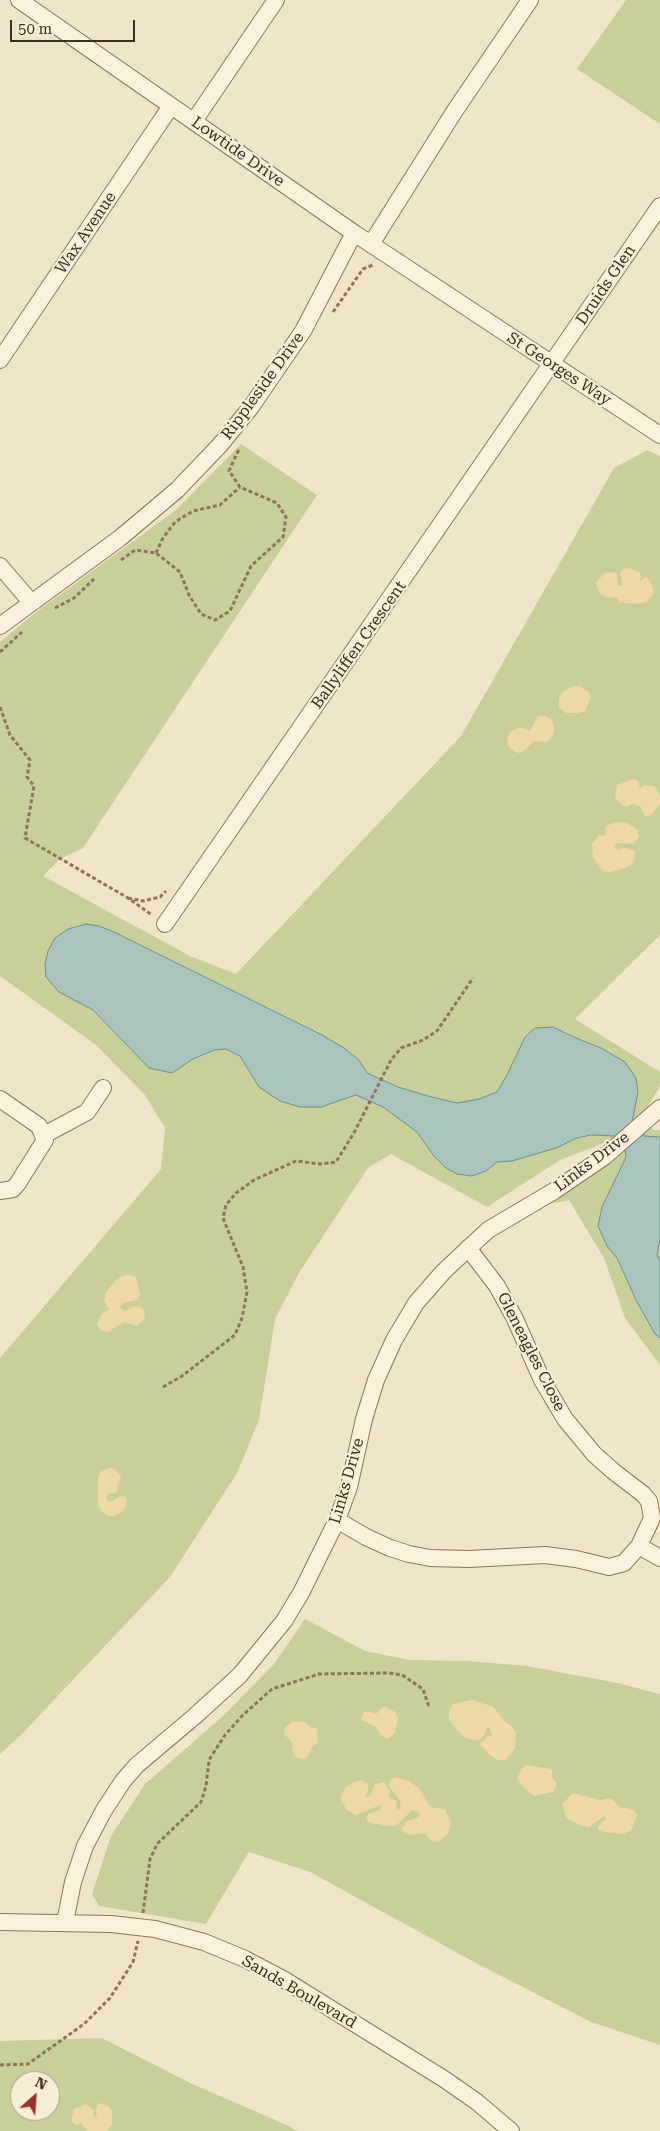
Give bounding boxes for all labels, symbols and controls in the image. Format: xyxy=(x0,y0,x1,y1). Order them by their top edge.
scale bar xyxy=(12,10,138,42)
text: 50 m xyxy=(18,20,52,38)
street label: Lowtide Drive xyxy=(188,113,288,191)
street label: Wax Avenue xyxy=(51,188,121,278)
street label: Druids Glen xyxy=(572,241,640,329)
street label: Rippleside Drive xyxy=(217,328,309,444)
street label: St Georges Way xyxy=(503,328,615,410)
street label: Ballyliffen Crescent xyxy=(308,577,410,713)
street label: Links Drive xyxy=(551,1128,633,1196)
street label: Gleneagles Close xyxy=(493,1289,569,1415)
street label: Links Drive xyxy=(326,1436,368,1526)
street label: Sands Boulevard xyxy=(238,1951,360,2033)
north arrow xyxy=(10,2071,60,2121)
text: N xyxy=(33,2074,49,2093)

